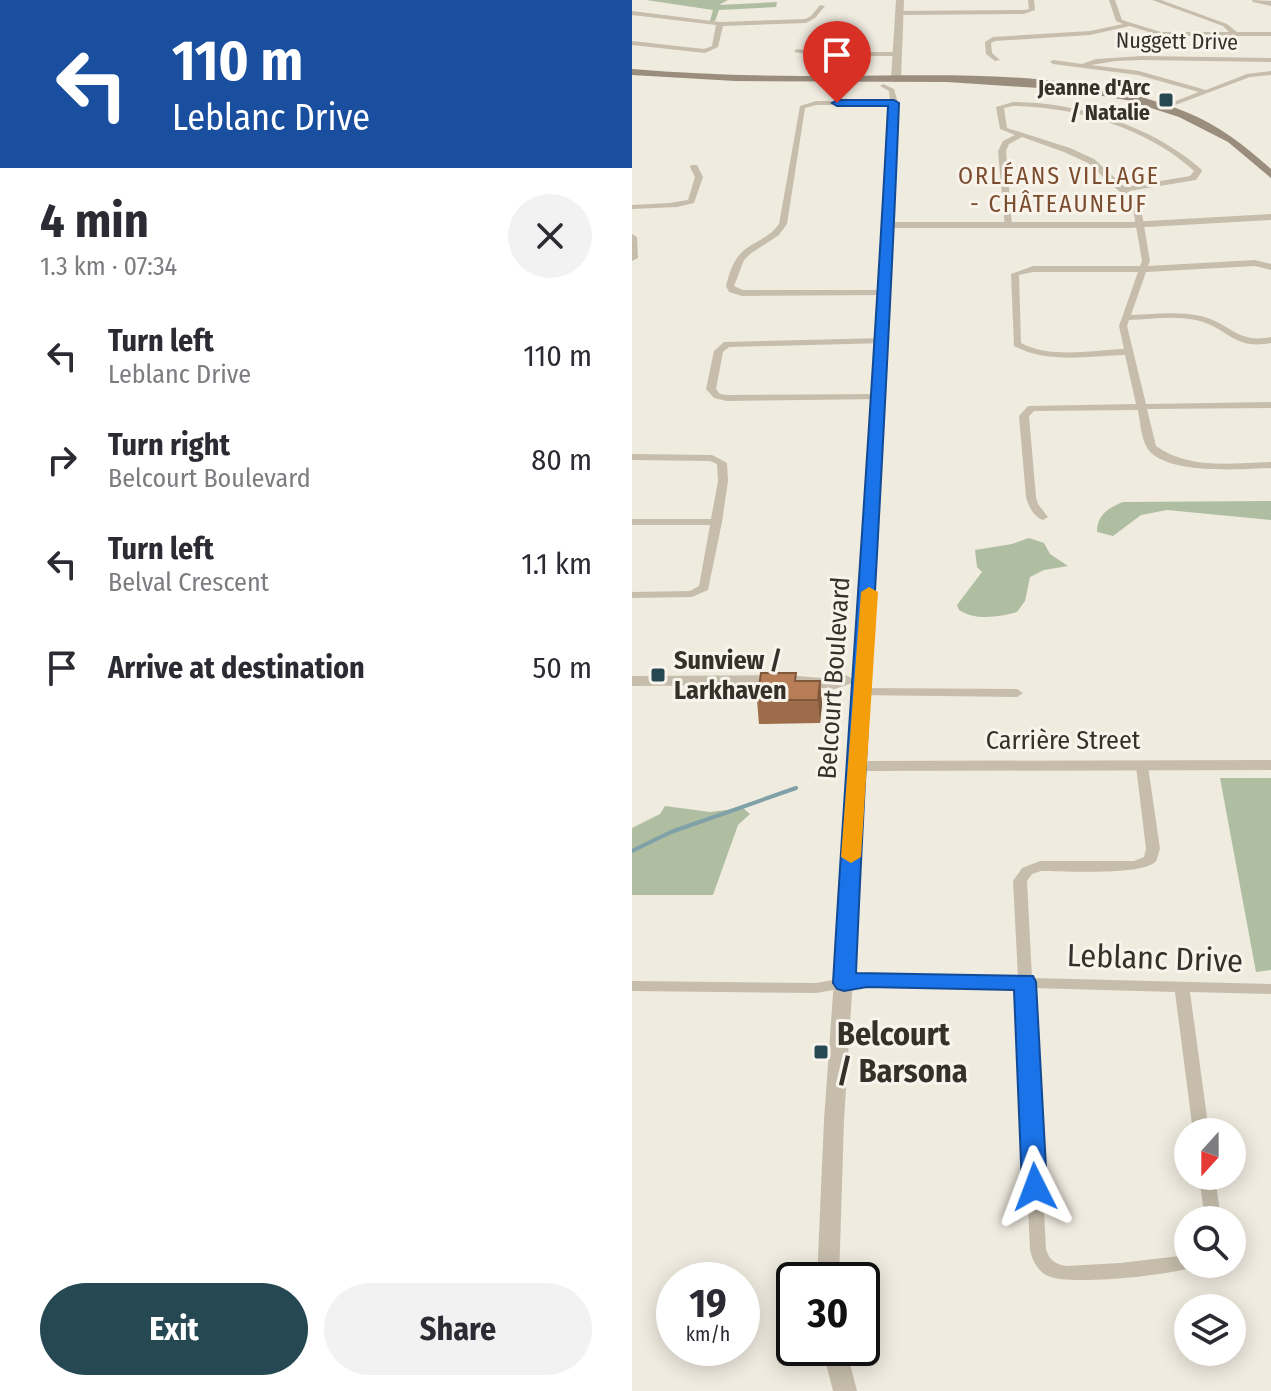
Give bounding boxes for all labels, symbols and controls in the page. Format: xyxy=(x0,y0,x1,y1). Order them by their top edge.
pin xyxy=(803,21,871,103)
street label: Nuggett Drive xyxy=(1116,26,1238,56)
text: 110 m xyxy=(172,28,303,95)
icon: left xyxy=(40,32,144,136)
icon: arrive xyxy=(815,33,859,77)
place label: Jeanne d'Arc / Natalie xyxy=(1037,74,1150,126)
marker: Jeanne d'Arc / Natalie xyxy=(1157,91,1175,109)
text: Leblanc Drive xyxy=(172,96,370,140)
district label: ORLÉANS VILLAGE - CHÂTEAUNEUF xyxy=(958,161,1160,218)
text: 4 min xyxy=(40,192,149,250)
button: close xyxy=(508,194,592,278)
text: 1.3 km · 07:34 xyxy=(40,251,177,282)
text: Turn left xyxy=(108,323,214,359)
icon: left xyxy=(40,334,84,378)
text: 110 m xyxy=(523,338,592,374)
text: Leblanc Drive xyxy=(108,359,251,390)
text: Turn right xyxy=(108,427,230,463)
icon: right xyxy=(40,438,84,482)
text: 80 m xyxy=(531,442,592,478)
text: Belcourt Boulevard xyxy=(108,463,311,494)
text: Turn left xyxy=(108,531,214,567)
icon: left xyxy=(40,542,84,586)
text: 1.1 km xyxy=(521,546,592,582)
text: Belval Crescent xyxy=(108,567,269,598)
street label: Belcourt Boulevard xyxy=(811,576,857,780)
place label: Sunview / Larkhaven xyxy=(674,645,787,706)
icon: arrive xyxy=(40,646,84,690)
text: Arrive at destination xyxy=(108,650,365,686)
text: 50 m xyxy=(532,650,592,686)
marker: Sunview / Larkhaven xyxy=(649,666,667,684)
street label: Carrière Street xyxy=(986,725,1141,756)
street label: Leblanc Drive xyxy=(1066,936,1244,980)
place label: Belcourt / Barsona xyxy=(837,1015,968,1090)
marker: Belcourt / Barsona xyxy=(812,1043,830,1061)
north arrow xyxy=(1174,1118,1246,1190)
map controls xyxy=(1174,1118,1246,1366)
position arrow xyxy=(993,1145,1077,1229)
button: search xyxy=(1174,1206,1246,1278)
speed limit sign: 30 xyxy=(776,1262,880,1366)
text: 19 xyxy=(689,1280,727,1328)
button: Exit xyxy=(40,1283,308,1375)
button: Share xyxy=(324,1283,592,1375)
button: layers xyxy=(1174,1294,1246,1366)
text: km/h xyxy=(686,1322,730,1346)

